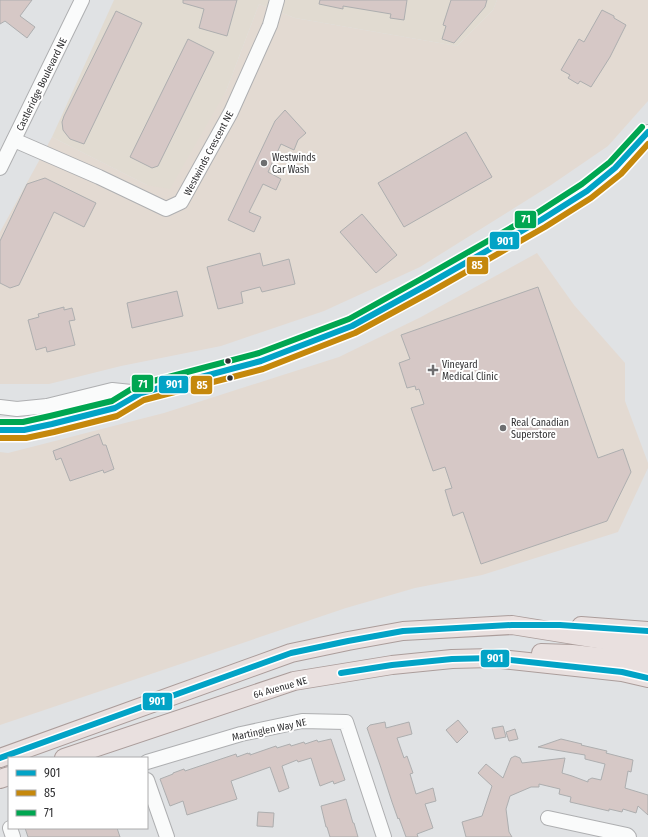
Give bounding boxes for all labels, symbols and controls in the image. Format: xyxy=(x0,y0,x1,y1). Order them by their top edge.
street label: Castleridge Boulevard NE xyxy=(14,36,70,133)
street label: Westwinds Crescent NE xyxy=(181,109,236,198)
place label: Westwinds Car Wash xyxy=(272,152,316,176)
marker: Westwinds Car Wash xyxy=(259,158,269,168)
line badge: 71 xyxy=(514,210,537,229)
text: 71 xyxy=(521,213,531,226)
line badge: 901 xyxy=(489,231,520,250)
text: 901 xyxy=(497,235,513,248)
line badge: 85 xyxy=(466,256,489,275)
text: 85 xyxy=(471,259,483,272)
unlabelled marker xyxy=(223,356,233,366)
place label: Vineyard Medical Clinic xyxy=(442,359,499,383)
marker: Vineyard Medical Clinic xyxy=(427,364,439,376)
unlabelled marker xyxy=(225,373,235,383)
line badge: 71 xyxy=(131,374,154,393)
line badge: 901 xyxy=(158,375,189,394)
line badge: 85 xyxy=(190,375,213,395)
text: 71 xyxy=(138,378,148,391)
text: 901 xyxy=(166,378,182,391)
text: 85 xyxy=(196,379,208,392)
place label: Real Canadian Superstore xyxy=(511,417,569,441)
marker: Real Canadian Superstore xyxy=(498,423,508,433)
line badge: 901 xyxy=(480,649,510,668)
text: 901 xyxy=(487,652,503,665)
street label: 64 Avenue NE xyxy=(252,674,309,701)
line badge: 901 xyxy=(142,692,173,711)
text: 901 xyxy=(149,695,165,708)
street label: Martinglen Way NE xyxy=(231,716,308,744)
legend xyxy=(8,757,148,829)
text: 901 xyxy=(44,766,60,780)
text: 85 xyxy=(44,786,56,800)
text: 71 xyxy=(44,806,53,820)

